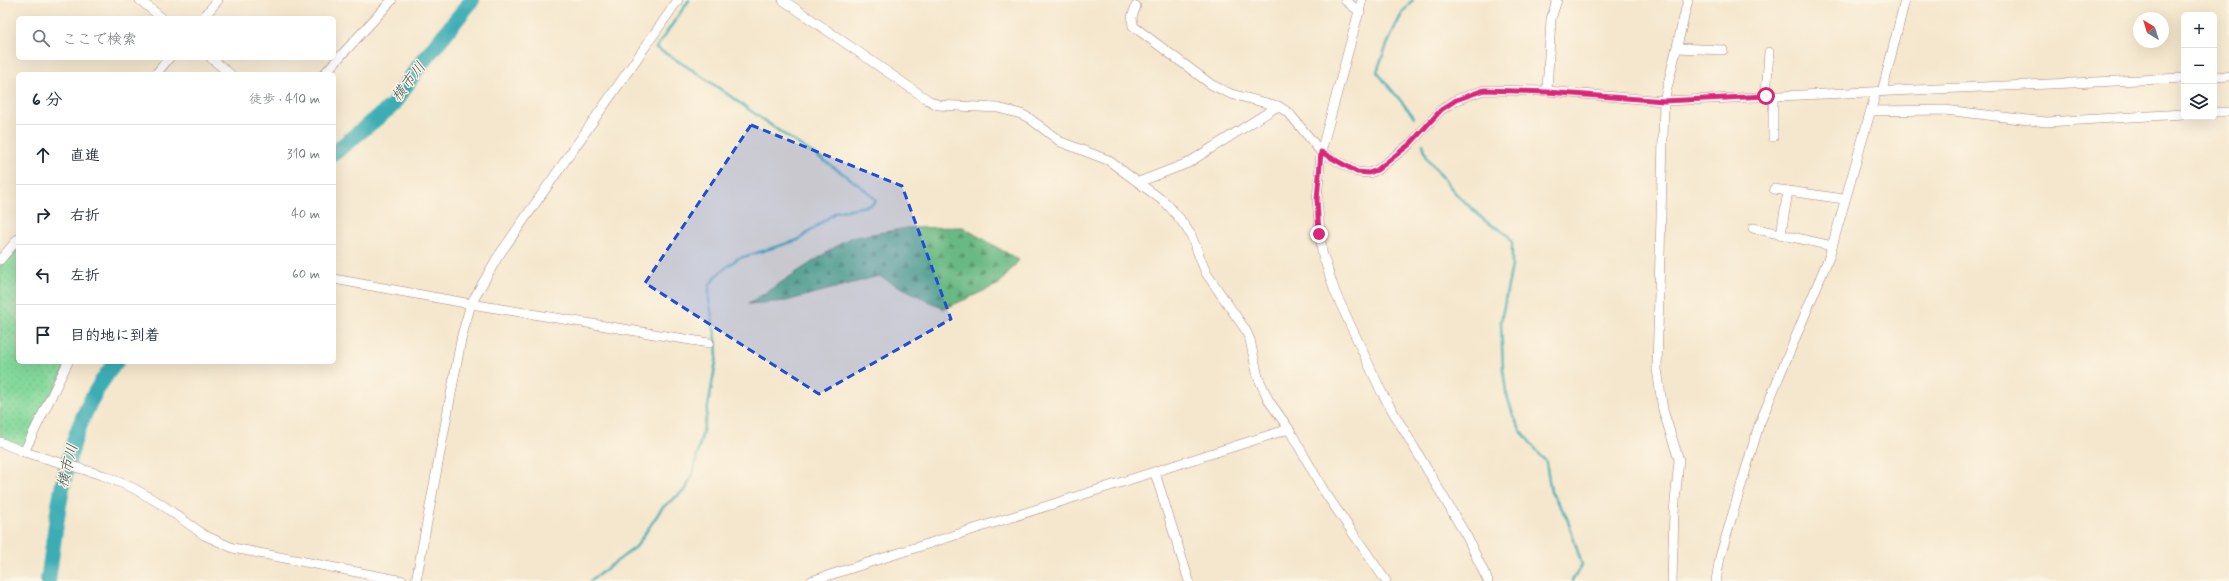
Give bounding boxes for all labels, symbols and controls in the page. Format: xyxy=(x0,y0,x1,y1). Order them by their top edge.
north arrow xyxy=(2133,12,2169,48)
map controls xyxy=(2181,12,2217,120)
button: + xyxy=(2181,12,2217,48)
search box xyxy=(16,16,336,60)
icon: search xyxy=(30,27,52,49)
text: ここで検索 xyxy=(62,30,137,50)
button: − xyxy=(2181,48,2217,84)
water label: 横市川 xyxy=(387,58,431,106)
button: layers xyxy=(2181,84,2217,120)
route start xyxy=(1757,87,1775,105)
text: 6 分 xyxy=(32,89,62,111)
text: 徒歩 · 410 m xyxy=(249,91,320,108)
icon: ahead xyxy=(32,144,54,166)
text: 直進 xyxy=(70,146,100,166)
text: 310 m xyxy=(287,146,320,163)
icon: right xyxy=(32,204,54,226)
text: 右折 xyxy=(70,206,100,226)
text: 40 m xyxy=(291,206,320,223)
route end xyxy=(1310,225,1328,243)
icon: left xyxy=(32,264,54,286)
text: 左折 xyxy=(70,266,100,286)
text: 60 m xyxy=(292,266,320,283)
icon: arrive xyxy=(32,324,54,346)
text: 目的地に到着 xyxy=(70,326,160,346)
water label: 横市川 xyxy=(53,442,83,490)

